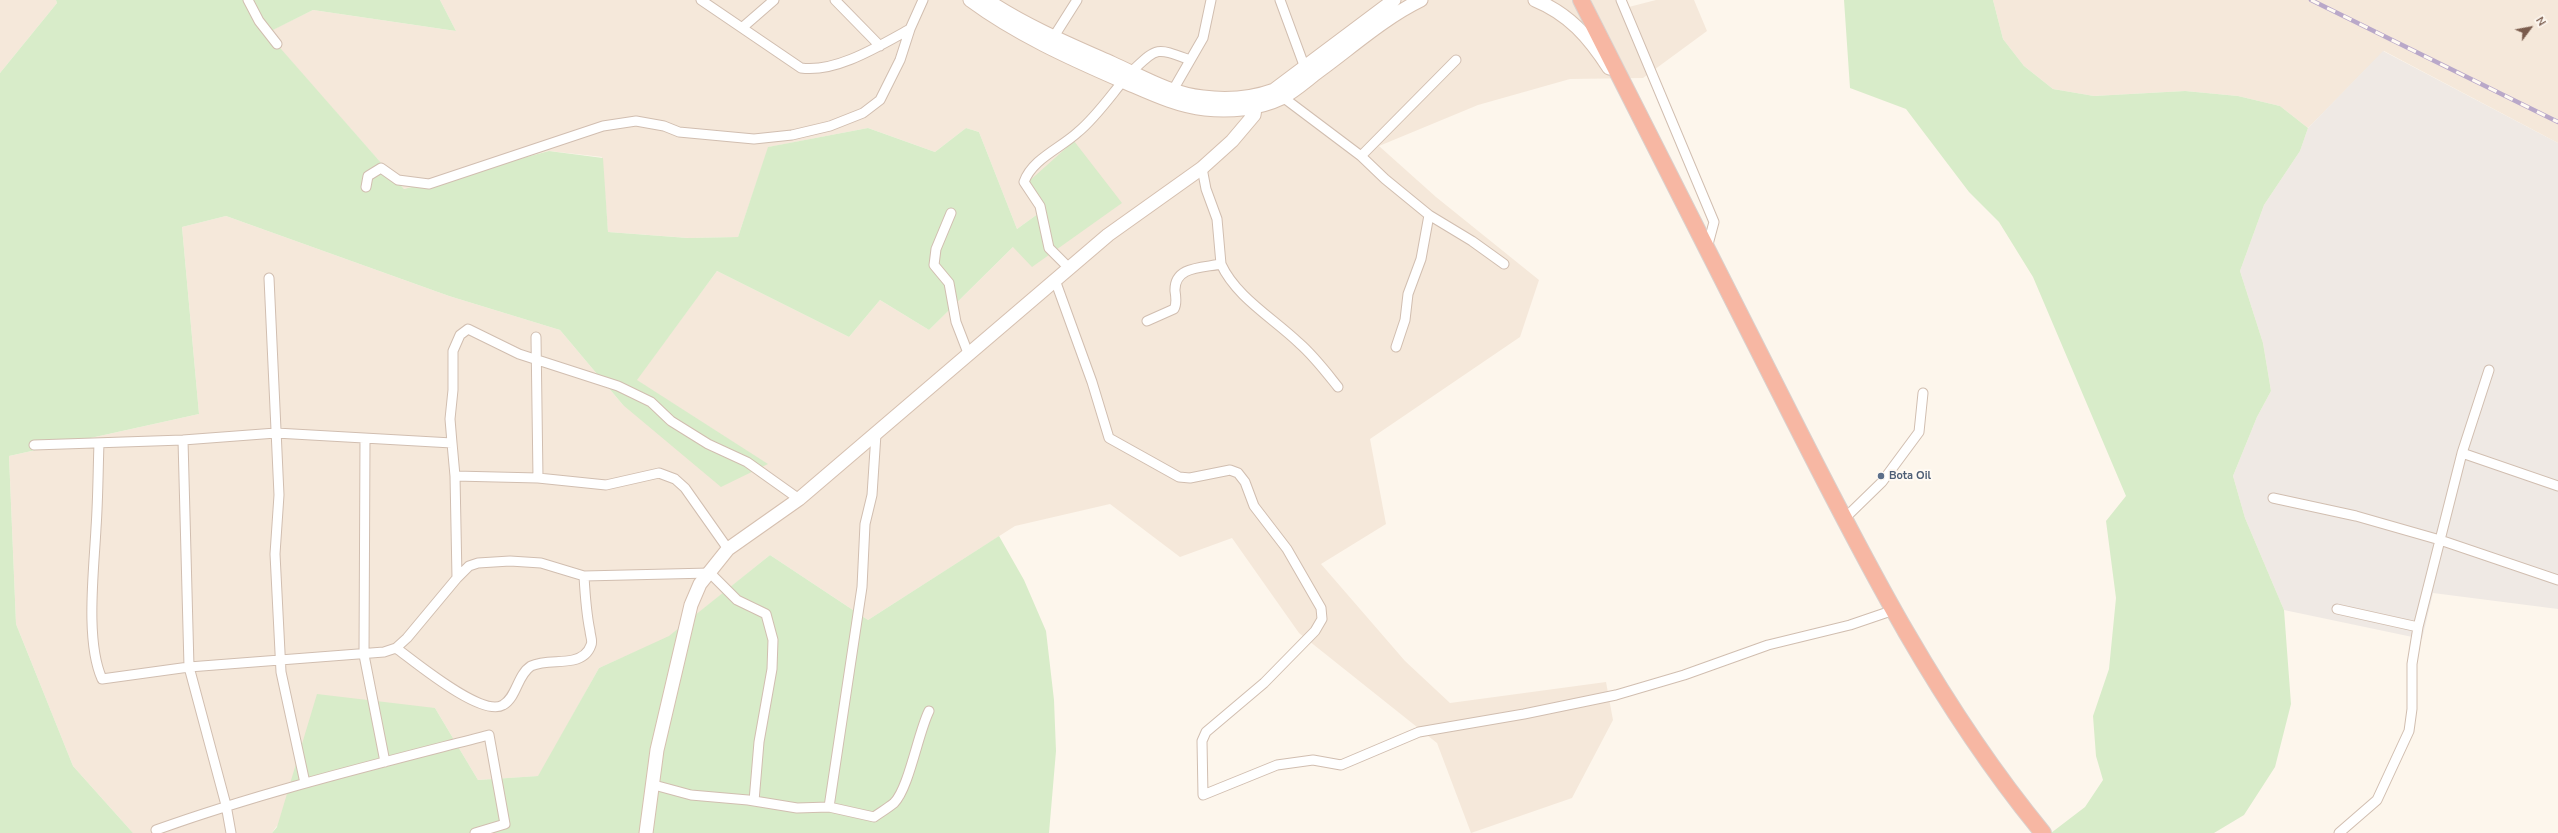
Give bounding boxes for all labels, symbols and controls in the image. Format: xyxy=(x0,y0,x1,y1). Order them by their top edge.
north arrow xyxy=(2510,8,2550,48)
text: N xyxy=(2532,14,2549,29)
place label: Bota Oil xyxy=(1889,469,1931,483)
marker: Bota Oil xyxy=(1876,471,1886,481)

